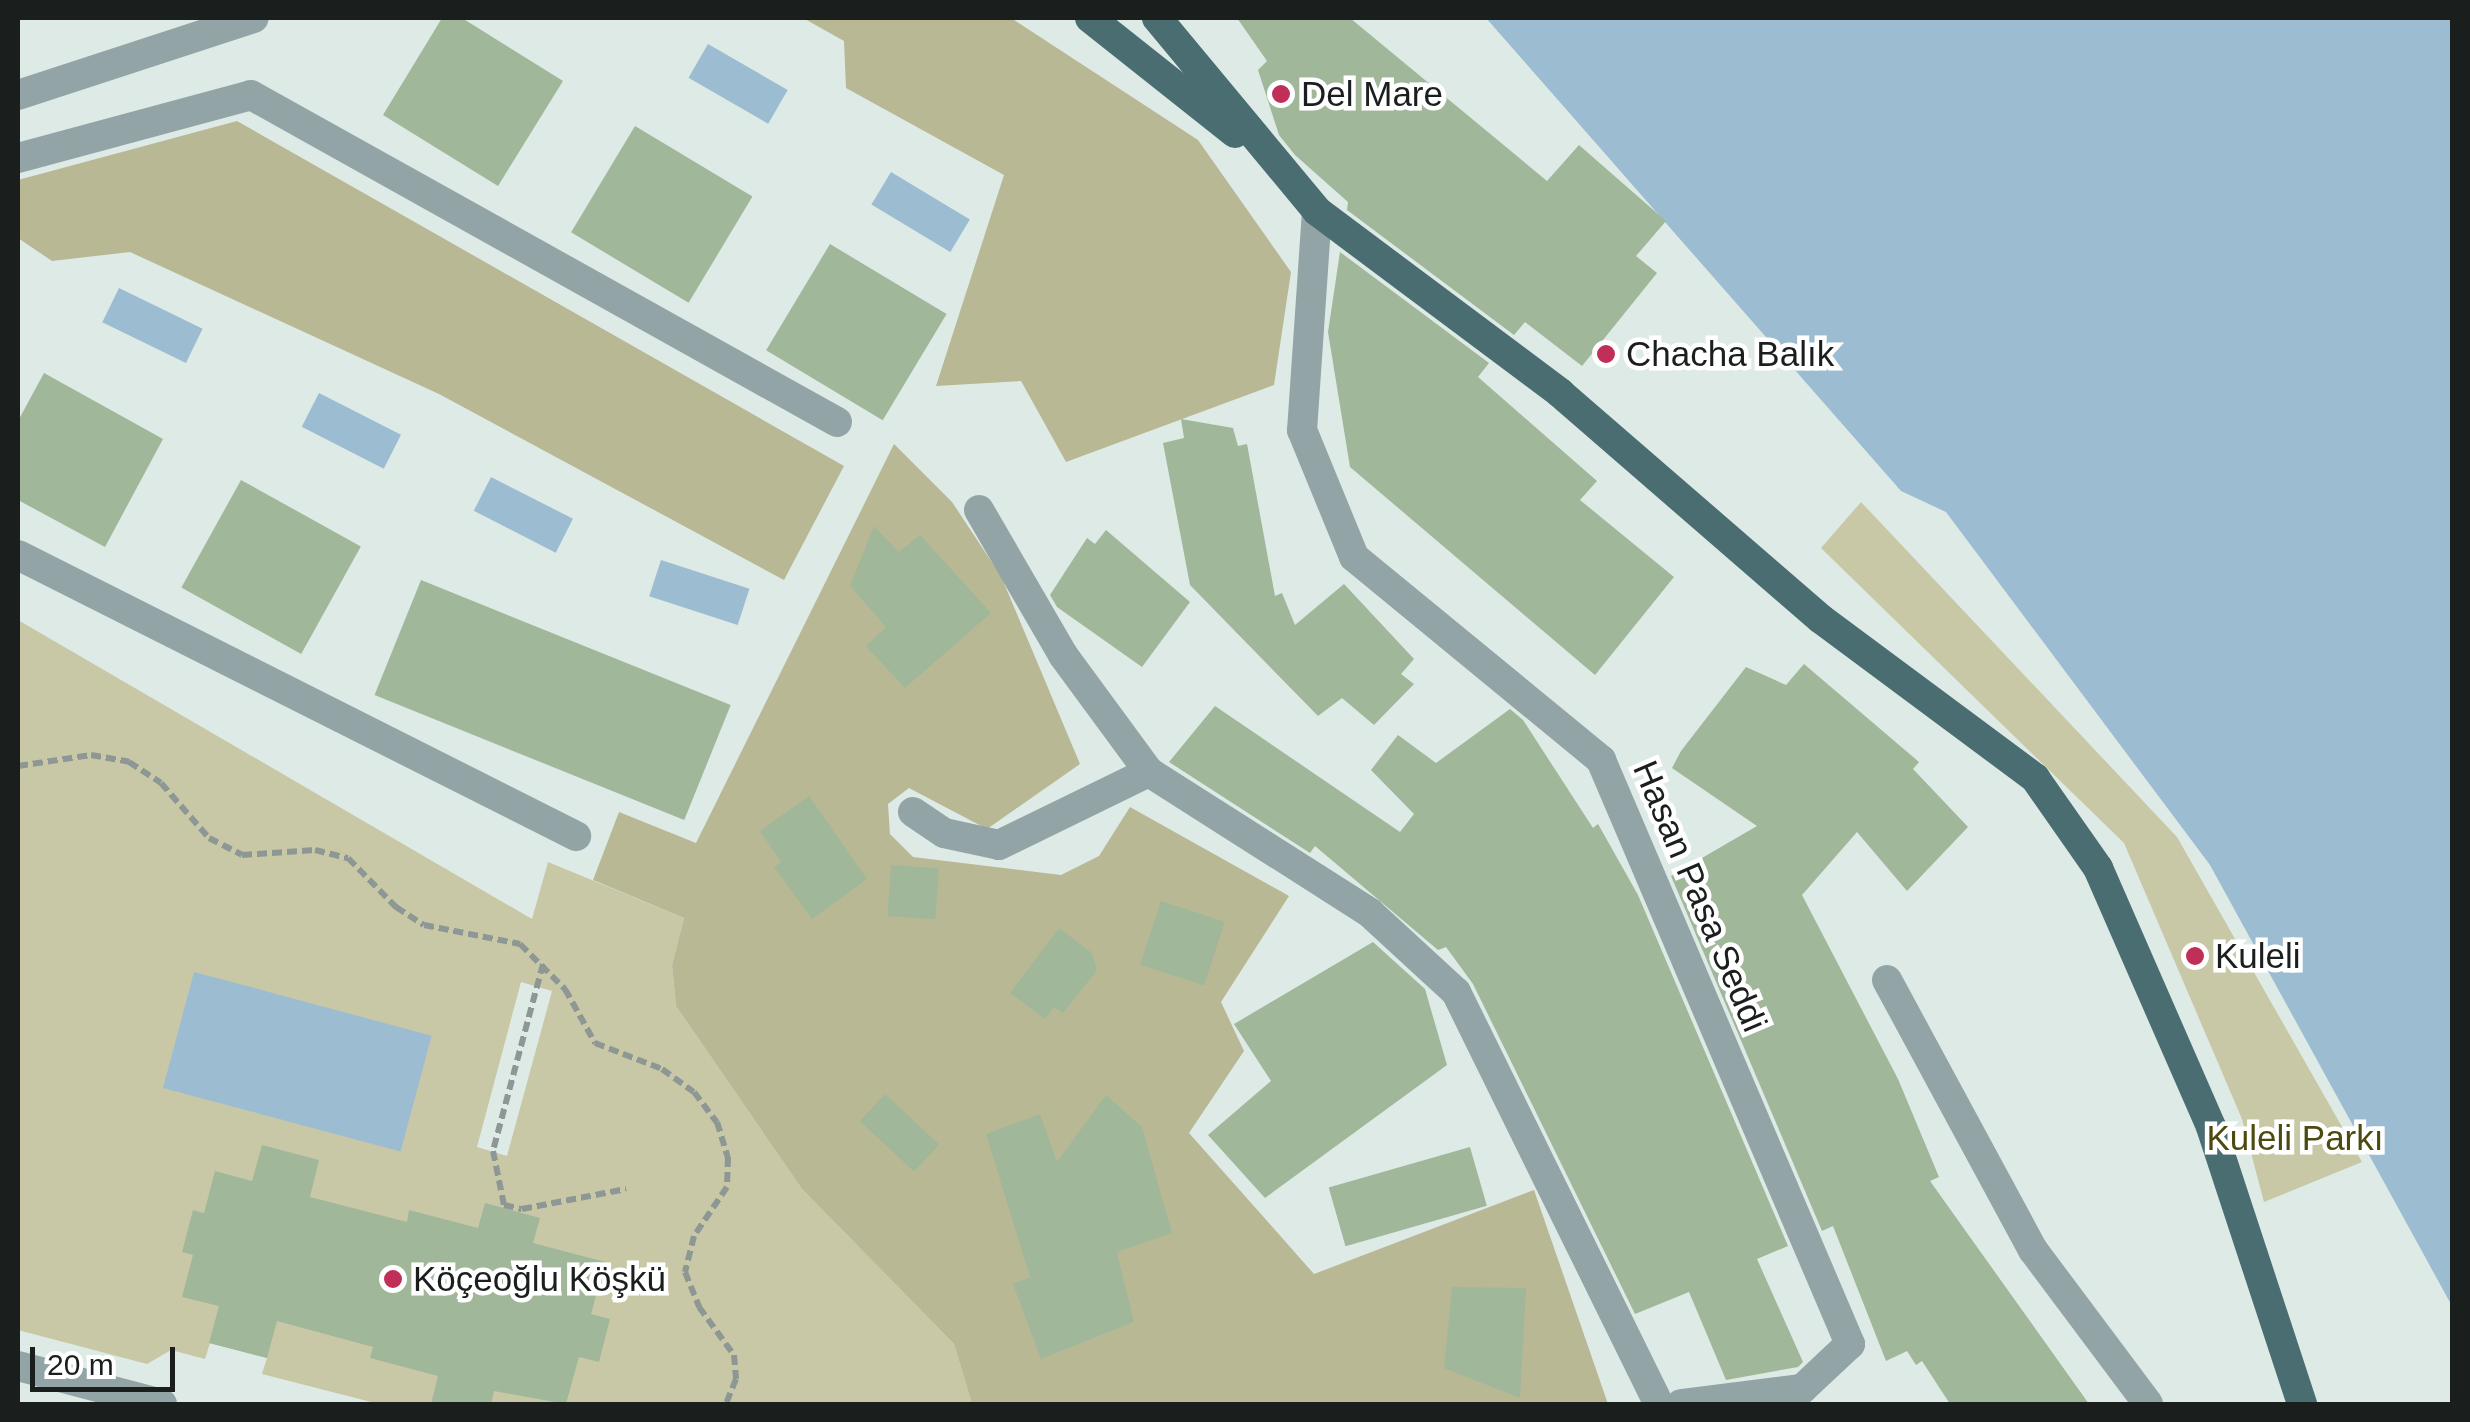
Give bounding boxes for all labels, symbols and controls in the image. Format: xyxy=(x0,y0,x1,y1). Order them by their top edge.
place label: Del Mare xyxy=(1301,73,1443,115)
marker: Del Mare xyxy=(1270,83,1292,105)
place label: Chacha Balık xyxy=(1626,333,1834,375)
marker: Chacha Balık xyxy=(1595,343,1617,365)
street label: Hasan Pasa Seddi xyxy=(1624,754,1776,1038)
place label: Kuleli xyxy=(2215,935,2301,977)
marker: Kuleli xyxy=(2184,945,2206,967)
park label: Kuleli Parkı xyxy=(2206,1117,2384,1159)
place label: Köçeoğlu Köşkü xyxy=(413,1258,666,1300)
marker: Köçeoğlu Köşkü xyxy=(382,1268,404,1290)
scale bar xyxy=(35,1327,180,1389)
text: 20 m xyxy=(47,1348,114,1381)

